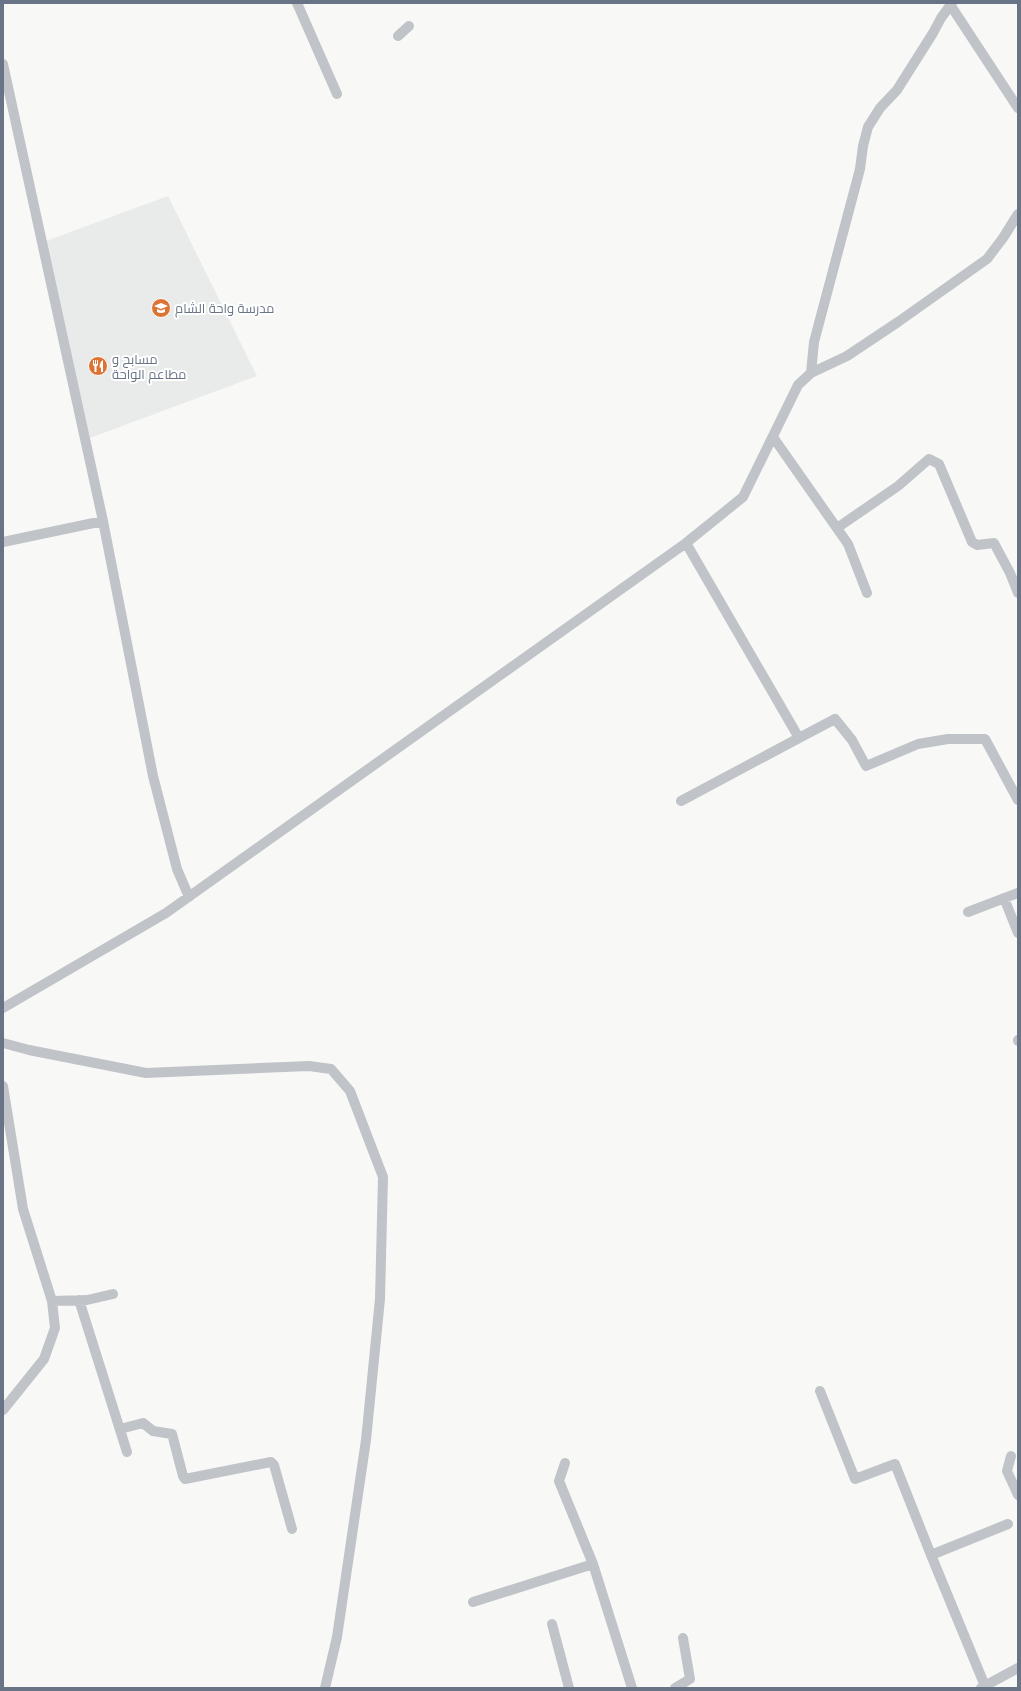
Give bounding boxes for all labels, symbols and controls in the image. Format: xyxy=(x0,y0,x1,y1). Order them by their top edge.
school or university icon: مدرسة واحة الشام xyxy=(150,297,172,319)
place label: مدرسة واحة الشام xyxy=(175,299,274,318)
place label: مسابح و مطاعم الواحة xyxy=(112,350,186,384)
restaurant icon: مسابح و مطاعم الواحة xyxy=(87,355,109,377)

